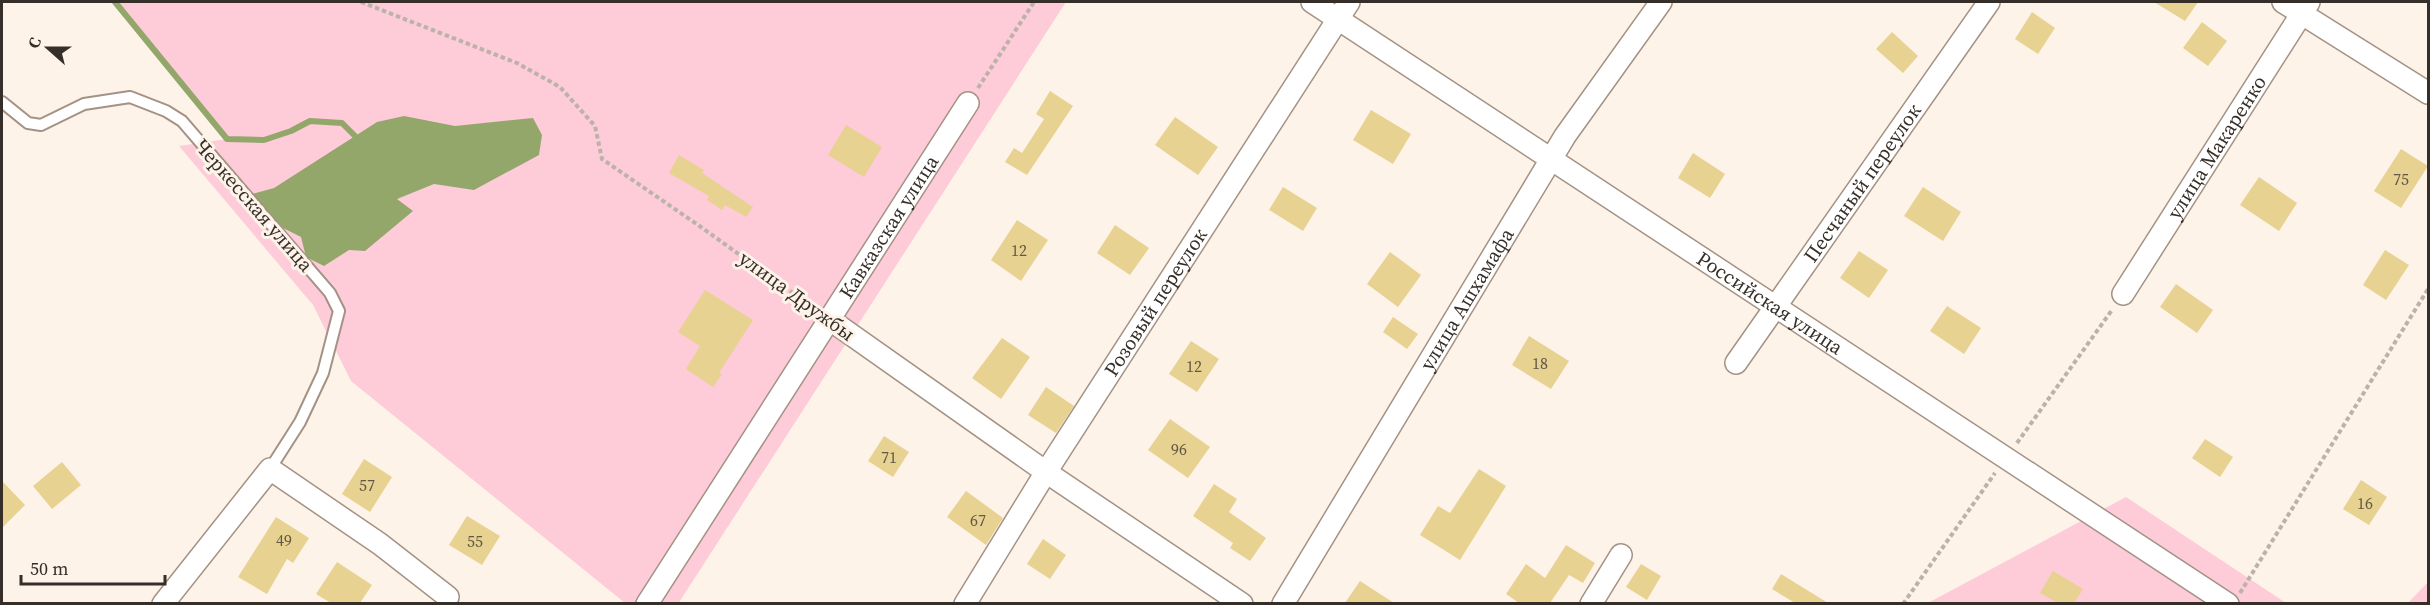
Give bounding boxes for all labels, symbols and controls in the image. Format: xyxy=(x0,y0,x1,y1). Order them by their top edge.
north arrow xyxy=(18,18,78,78)
text: С xyxy=(22,34,46,51)
street label: улица Макаренко xyxy=(2160,70,2273,225)
street label: Песчаный переулок xyxy=(1797,98,1928,268)
street label: Черкесская улица xyxy=(188,132,320,278)
street label: Кавказcкая улица xyxy=(832,149,946,304)
house number: 75 xyxy=(2393,168,2409,190)
street label: Розовый переулок xyxy=(1097,222,1214,382)
street label: улица Ашхамафа xyxy=(1413,222,1521,376)
house number: 12 xyxy=(1011,239,1027,261)
street label: улица Дружбы xyxy=(733,244,861,348)
street label: Российская улица xyxy=(1691,245,1849,362)
house number: 18 xyxy=(1532,352,1548,374)
house number: 12 xyxy=(1186,355,1202,377)
house number: 96 xyxy=(1171,438,1187,460)
house number: 71 xyxy=(881,446,897,468)
house number: 57 xyxy=(359,474,375,496)
house number: 16 xyxy=(2357,492,2373,514)
house number: 67 xyxy=(970,509,986,531)
house number: 49 xyxy=(276,529,292,551)
house number: 55 xyxy=(467,530,483,552)
scale bar xyxy=(21,548,165,586)
text: 50 m xyxy=(30,556,68,581)

